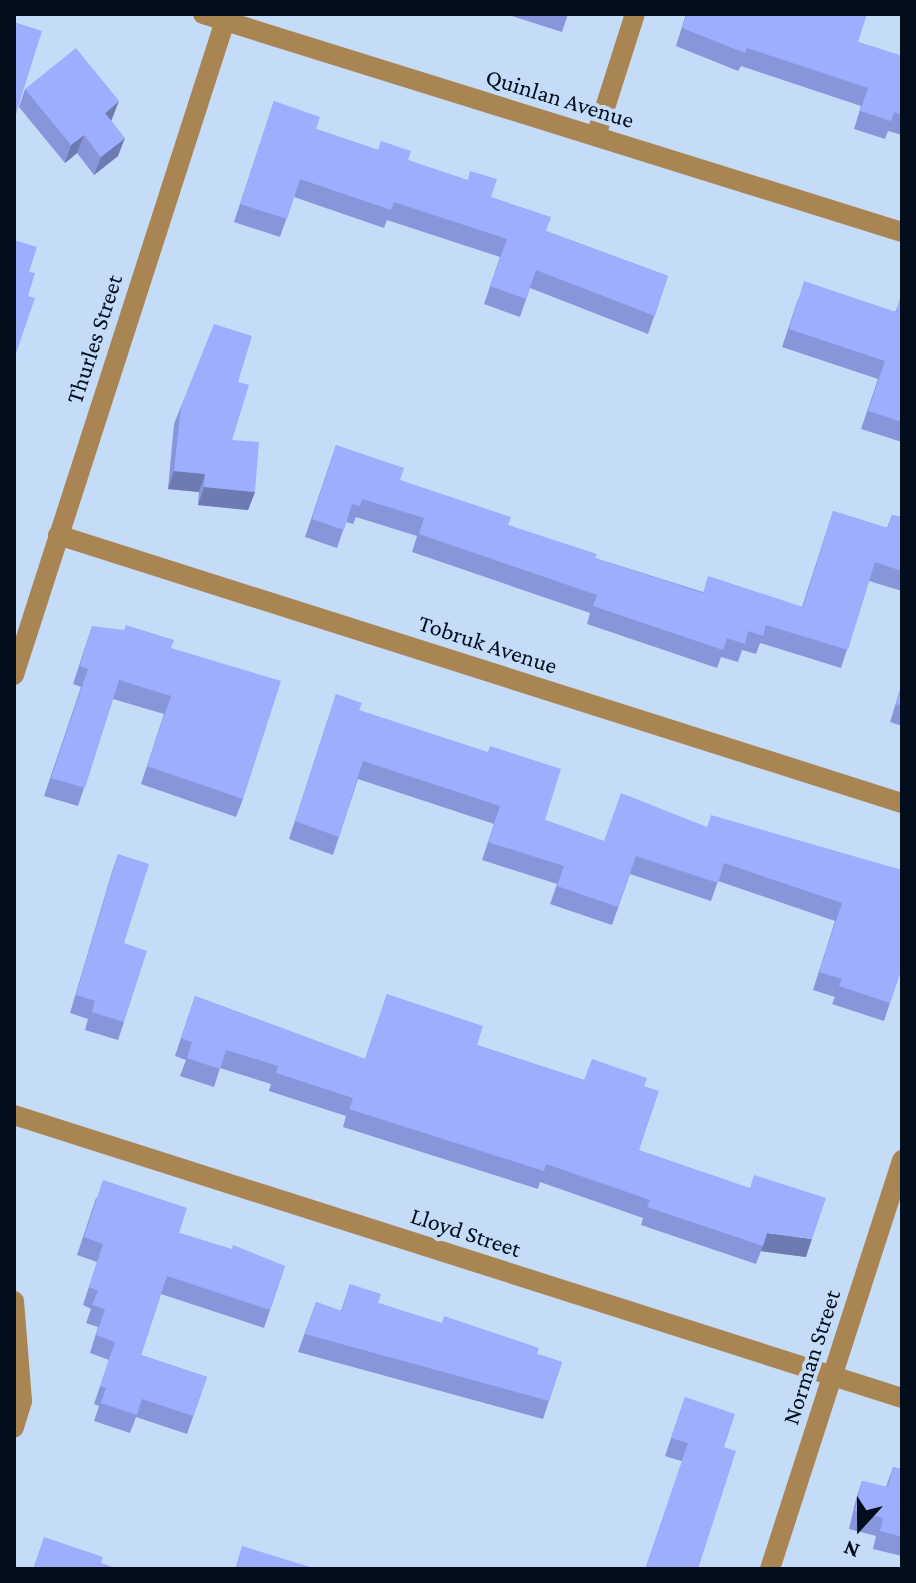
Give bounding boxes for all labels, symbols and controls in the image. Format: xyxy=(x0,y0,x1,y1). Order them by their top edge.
street label: Quinlan Avenue xyxy=(482,62,638,134)
street label: Thurles Street xyxy=(60,271,128,407)
street label: Tobruk Avenue xyxy=(415,608,561,680)
street label: Lloyd Street xyxy=(407,1201,525,1263)
street label: Norman Street xyxy=(776,1286,846,1428)
north arrow xyxy=(820,1487,900,1567)
text: N xyxy=(840,1536,863,1564)

